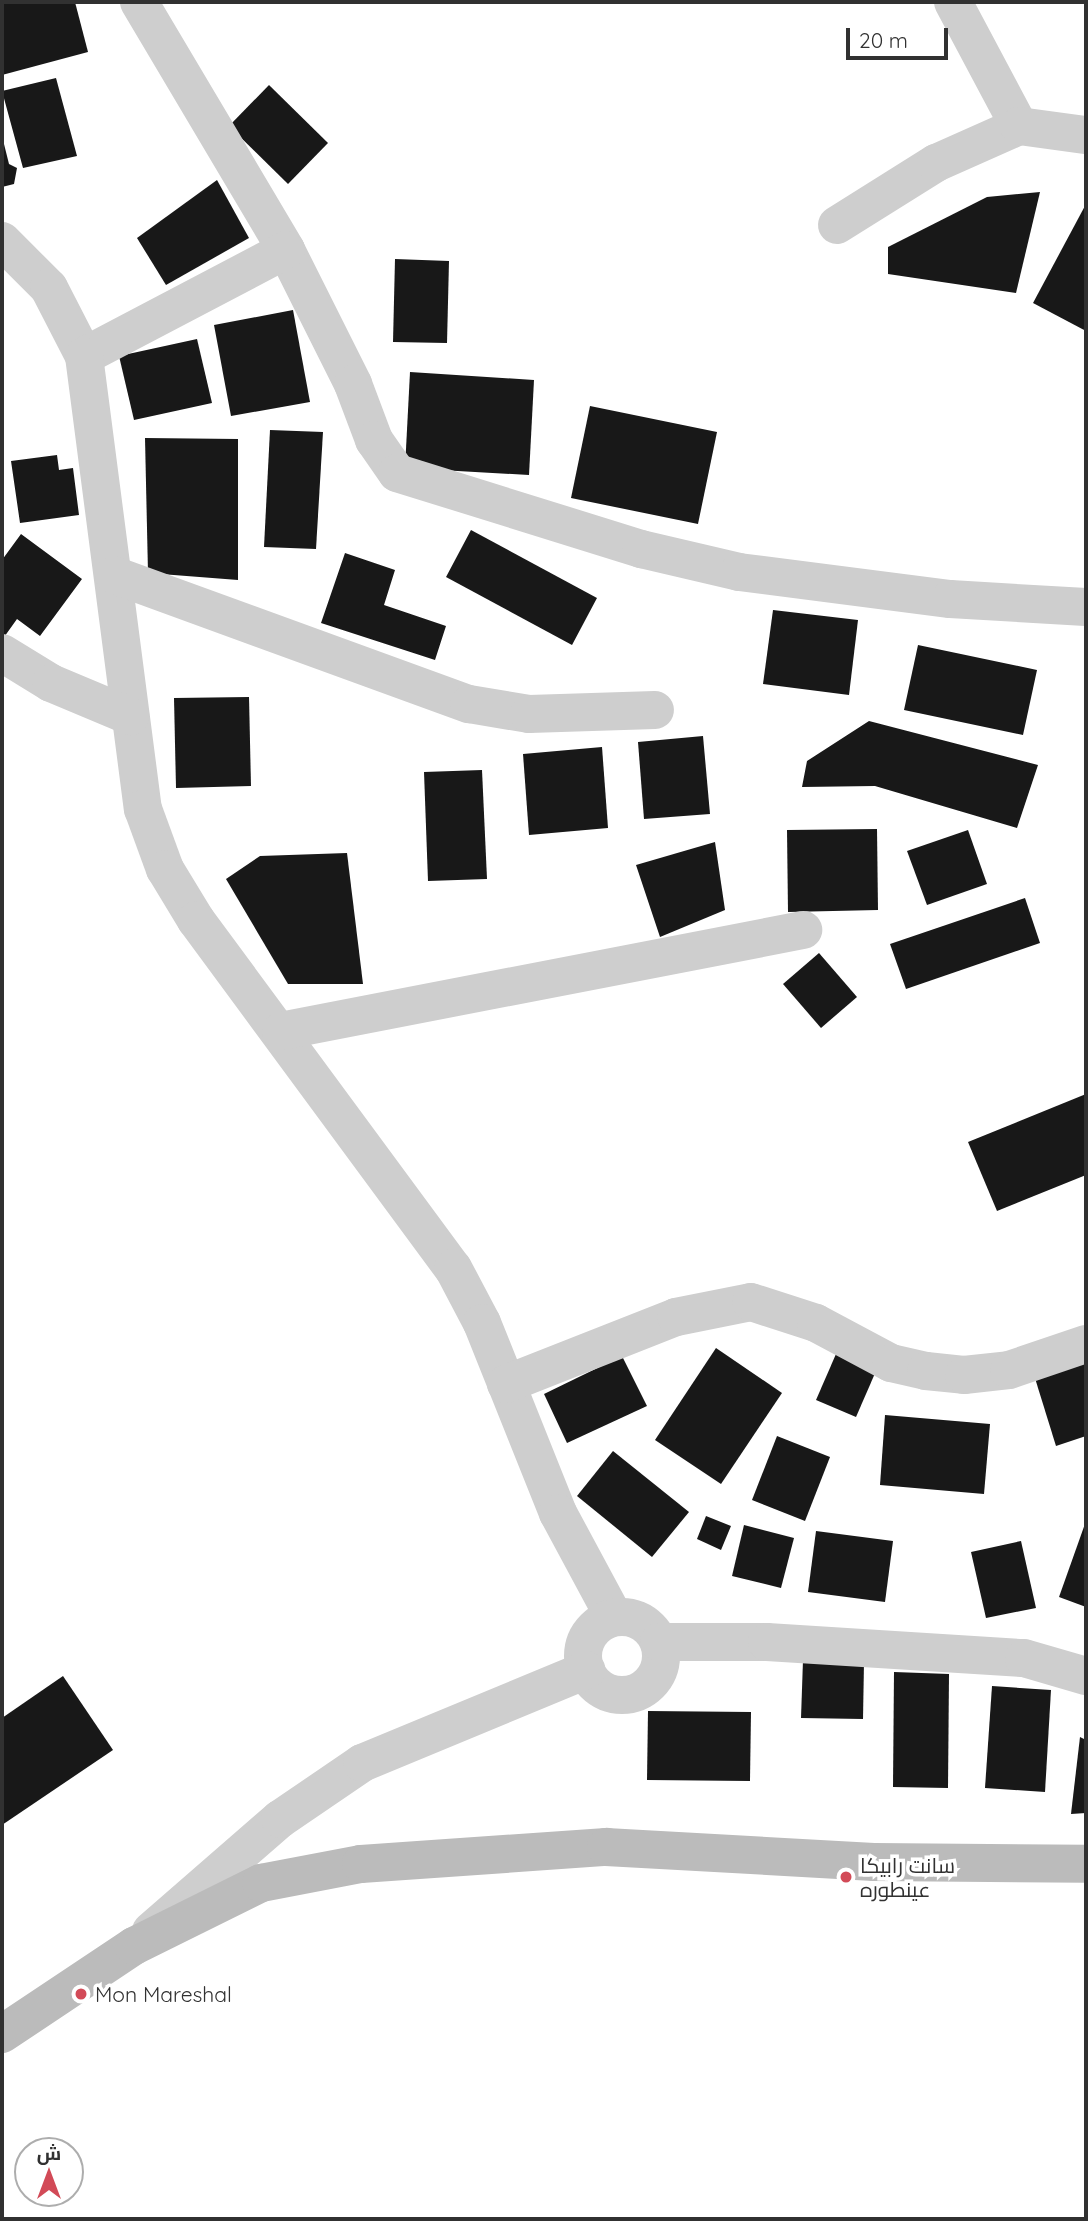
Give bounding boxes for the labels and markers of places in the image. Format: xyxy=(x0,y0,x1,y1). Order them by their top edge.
place label: سانت رابيكا عينطوره xyxy=(860,1852,955,1902)
marker: سانت رابيكا عينطوره xyxy=(838,1869,854,1885)
place label: Mon Mareshal xyxy=(95,1981,232,2007)
marker: Mon Mareshal xyxy=(73,1986,89,2002)

